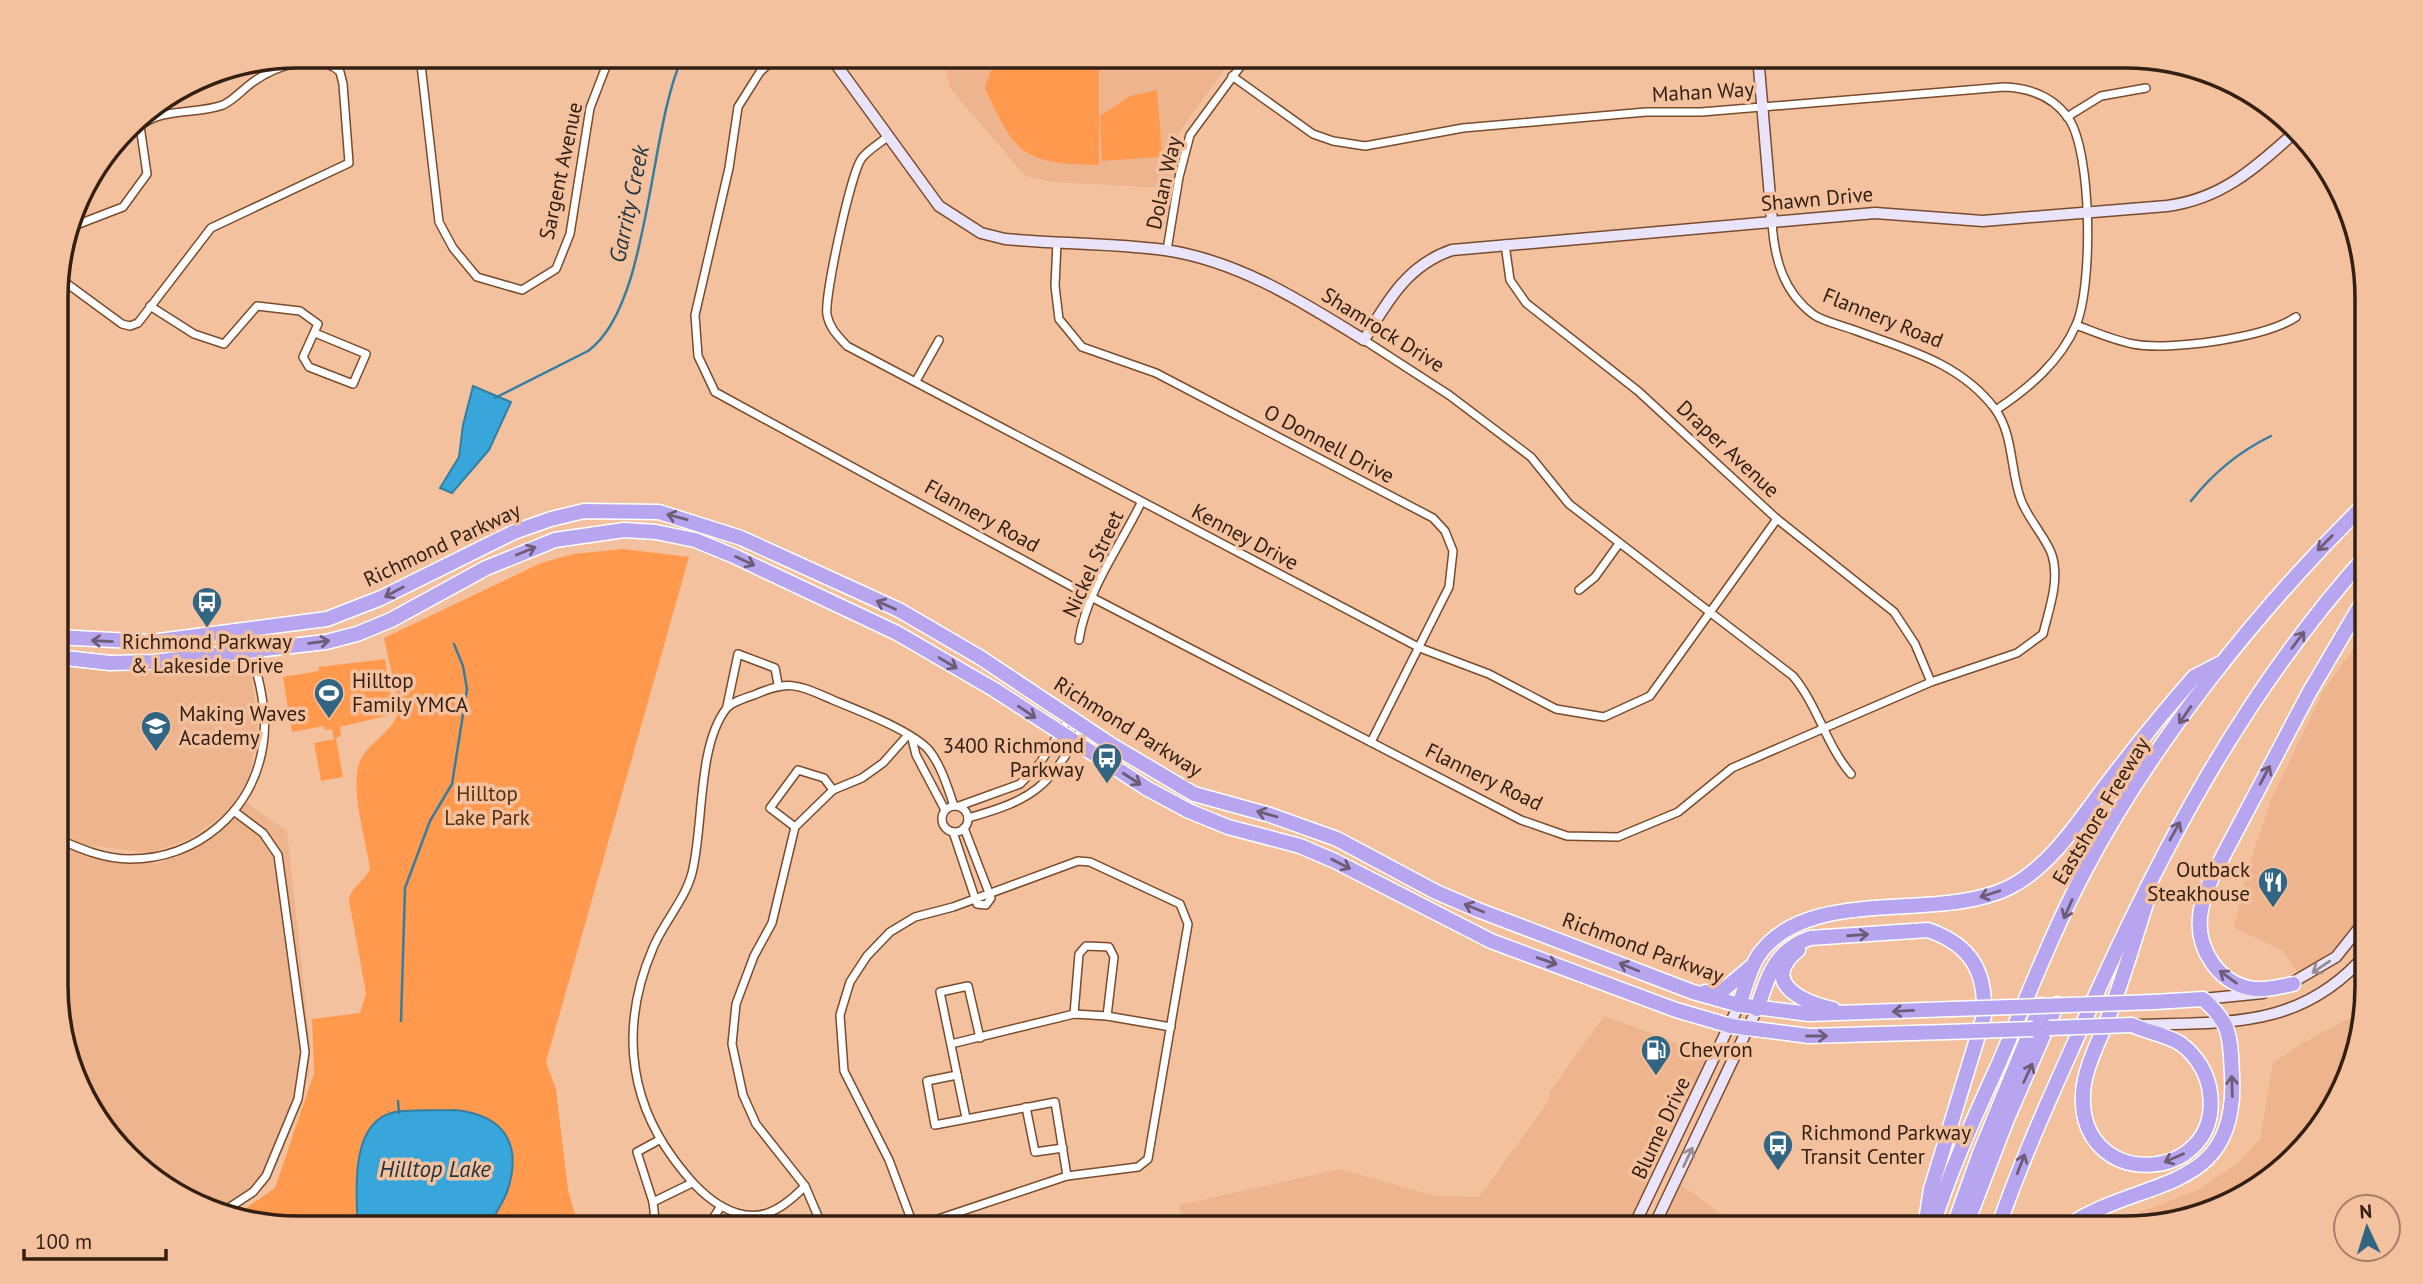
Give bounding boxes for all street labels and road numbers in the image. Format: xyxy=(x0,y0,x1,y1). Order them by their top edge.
street label: Mahan Way xyxy=(1651,75,1755,108)
street label: Sargent Avenue xyxy=(533,100,588,242)
street label: Dolan Way xyxy=(1140,133,1187,232)
street label: Shawn Drive xyxy=(1760,180,1874,217)
street label: Shamrock Drive xyxy=(1317,281,1450,378)
street label: Flannery Road xyxy=(1819,281,1947,354)
street label: Draper Avenue xyxy=(1671,394,1785,503)
street label: O Donnell Drive xyxy=(1260,398,1399,489)
street label: Flannery Road xyxy=(920,473,1044,558)
street label: Richmond Parkway xyxy=(359,496,525,593)
street label: Kenney Drive xyxy=(1187,497,1303,576)
street label: Nickel Street xyxy=(1056,506,1129,622)
street label: Richmond Parkway xyxy=(1049,670,1208,783)
street label: Eastshore Freeway xyxy=(2046,732,2155,889)
street label: Flannery Road xyxy=(1421,737,1547,817)
street label: Richmond Parkway xyxy=(1559,906,1728,989)
street label: Blume Drive xyxy=(1625,1072,1696,1183)

